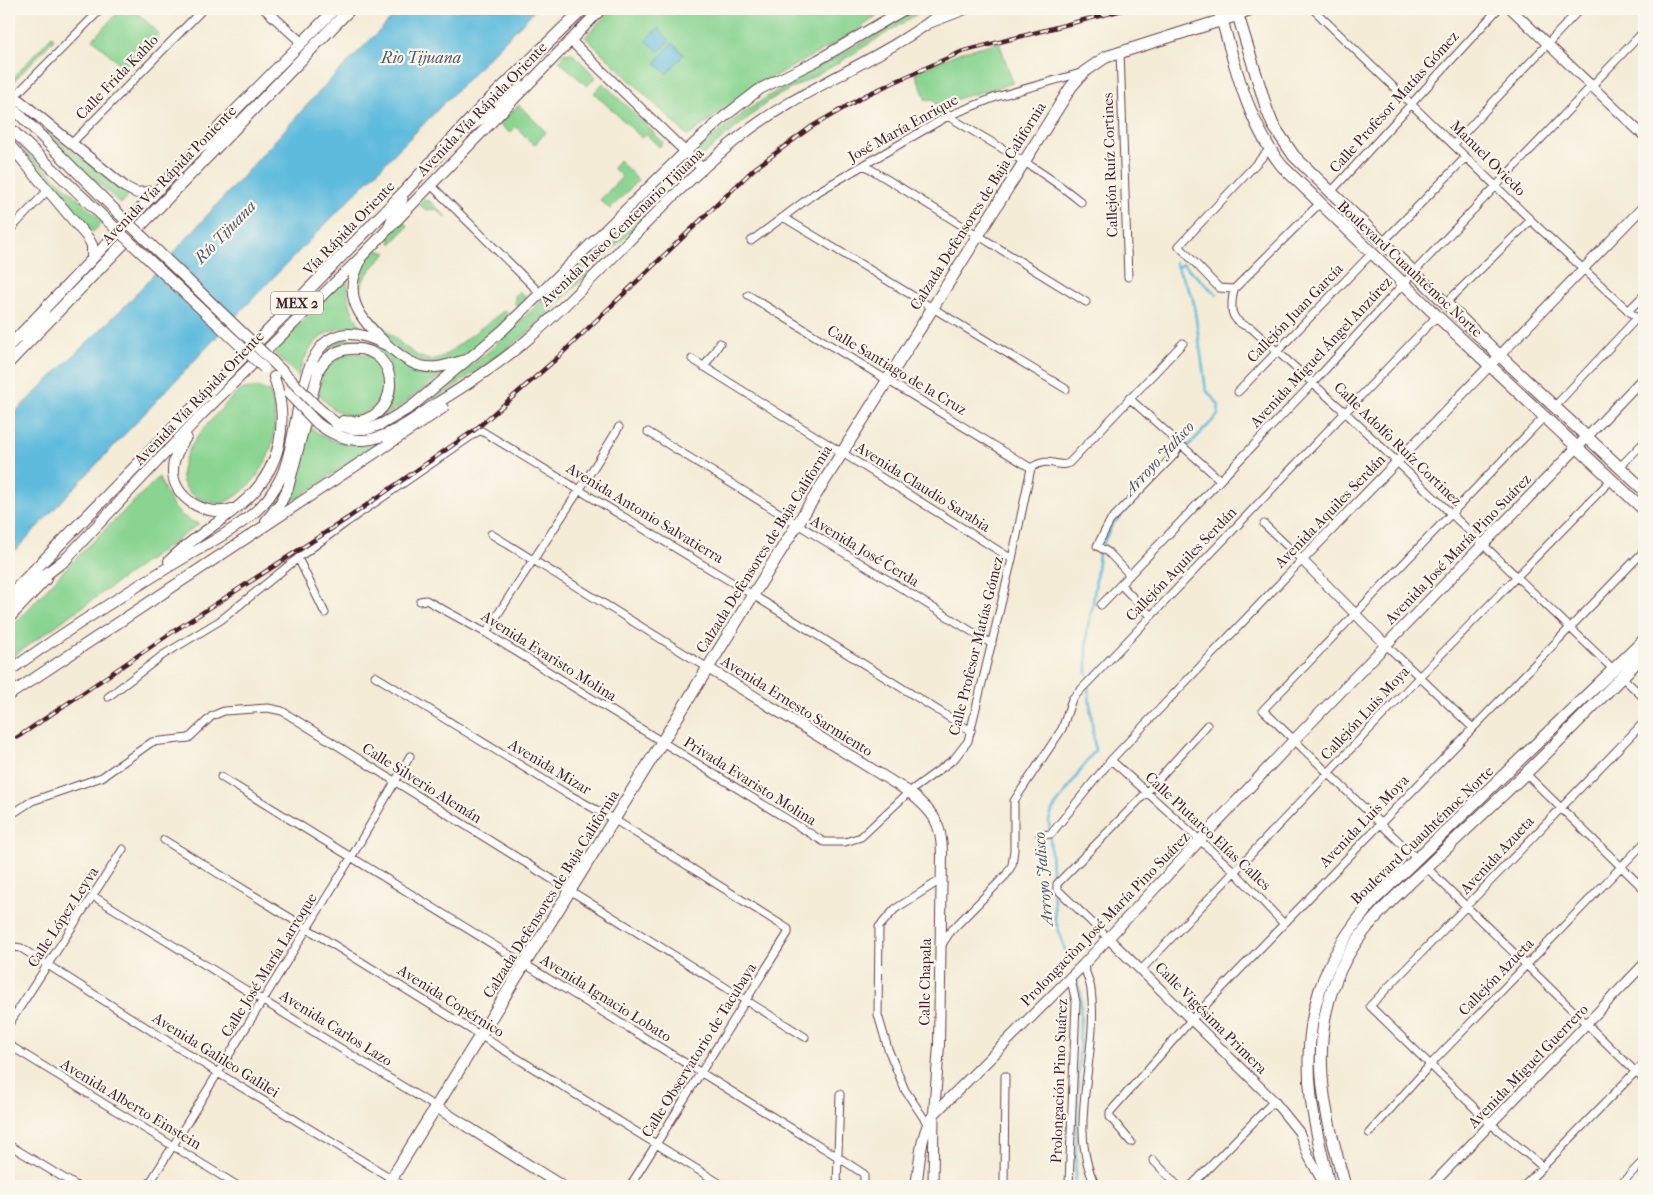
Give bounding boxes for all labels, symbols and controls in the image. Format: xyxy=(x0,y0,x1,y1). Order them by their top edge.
street label: Calle Profesor Matías Gómez xyxy=(1326,27,1463,176)
street label: Calle Frida Kahlo xyxy=(72,31,162,123)
street label: Avenida Vía Rápida Oriente xyxy=(412,38,551,181)
water label: Rio Tijuana xyxy=(380,48,461,67)
street label: José María Enrique xyxy=(844,90,962,166)
street label: Callejón Ruíz Cortines xyxy=(1098,92,1122,238)
street label: Calzada Defensores de Baja California xyxy=(906,98,1050,313)
street label: Avenida Vía Rápida Poniente xyxy=(97,101,241,249)
street label: Manuel Oviedo xyxy=(1447,117,1530,200)
street label: Avenida Paseo Centenario Tijuana xyxy=(536,143,708,311)
street label: Vía Rápida Oriente xyxy=(299,177,399,280)
water label: Río Tijuana xyxy=(190,197,260,268)
street label: Boulevard Cuauhtémoc Norte xyxy=(1334,197,1487,341)
street label: Callejón Juan García xyxy=(1243,259,1348,366)
street label: Avenida Miguel Ángel Anzúrez xyxy=(1246,272,1396,432)
road number: MEX 2 xyxy=(271,292,323,314)
street label: Calle Santiago de la Cruz xyxy=(824,321,970,419)
street label: Avenida Vía Rápida Oriente xyxy=(129,327,268,470)
street label: Calle Adolfo Ruíz Cortinez xyxy=(1330,378,1466,510)
water label: Arroyo Jalisco xyxy=(1118,417,1198,500)
street label: Avenida Claudio Sarabia xyxy=(851,438,995,536)
street label: Calzada Defensores de Baja California xyxy=(692,441,836,656)
street label: Avenida Aquiles Serdán xyxy=(1270,450,1389,572)
street label: Avenida Antonio Salvatierra xyxy=(562,458,728,568)
street label: Avenida José María Pino Suárez xyxy=(1380,470,1535,629)
street label: Callejón Aquiles Serdán xyxy=(1122,503,1240,625)
street label: Avenida José Cerda xyxy=(807,511,923,591)
street label: Calle Profesor Matías Gómez xyxy=(945,554,1007,738)
street label: Avenida Evaristo Molina xyxy=(477,606,621,706)
street label: Avenida Ernesto Sarmiento xyxy=(717,651,877,760)
street label: Callejón Luis Moya xyxy=(1317,661,1414,764)
street label: Privada Evaristo Molina xyxy=(680,733,821,830)
street label: Avenida Mizar xyxy=(504,735,595,799)
street label: Calle Silverio Alemán xyxy=(359,739,485,827)
street label: Boulevard Cuauhtémoc Norte xyxy=(1347,762,1498,908)
street label: Calle Plutarco Elías Calles xyxy=(1142,768,1275,894)
street label: Avenida Luis Moya xyxy=(1315,770,1413,872)
street label: Calzada Defensores de Baja California xyxy=(479,786,623,1001)
street label: Avenida Azueta xyxy=(1456,812,1538,898)
street label: Prolongaciòn José María Pino Suárez xyxy=(1017,828,1194,1010)
water label: Arroyo Jalisco xyxy=(1029,831,1057,929)
street label: Calle López Leyva xyxy=(24,862,103,971)
street label: Calle José María Larroque xyxy=(217,889,321,1040)
street label: Callejón Azueta xyxy=(1455,934,1538,1019)
street label: Calle Chapala xyxy=(915,937,935,1026)
street label: Avenida Ignacio Lobato xyxy=(536,950,675,1046)
street label: Calle Observatorio de Tacubaya xyxy=(638,958,761,1141)
street label: Calle Vigésima Primera xyxy=(1151,958,1271,1078)
street label: Avenida Copérnico xyxy=(394,960,508,1041)
street label: Avenida Carlos Lazo xyxy=(276,986,396,1070)
street label: Prolongación Pino Suárez xyxy=(1047,998,1071,1164)
street label: Avenida Miguel Guerrero xyxy=(1463,1000,1592,1132)
street label: Avenida Galileo Galilei xyxy=(149,1008,283,1102)
street label: Avenida Alberto Einstein xyxy=(57,1054,205,1153)

